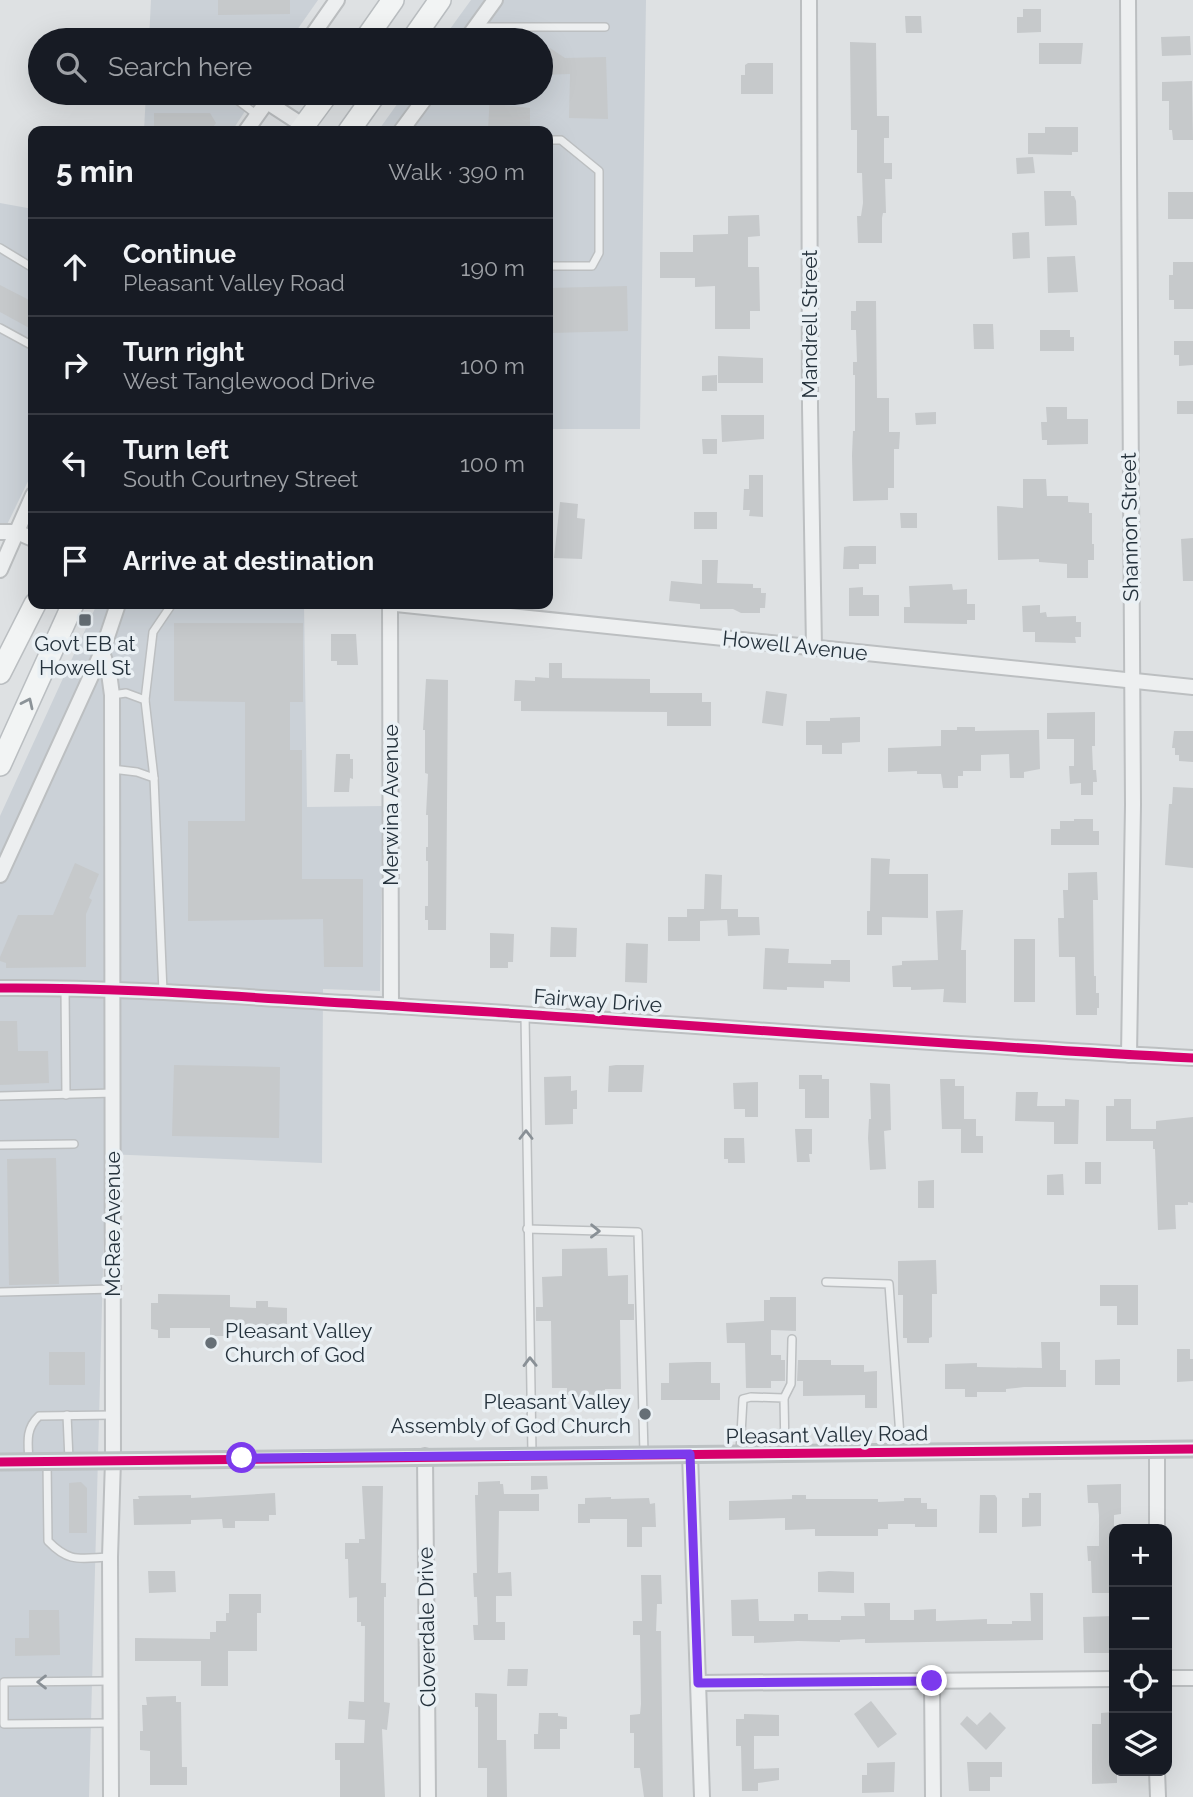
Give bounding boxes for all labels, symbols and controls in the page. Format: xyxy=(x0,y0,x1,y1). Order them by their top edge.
search box xyxy=(28,28,553,105)
icon: search xyxy=(52,48,90,86)
text: Search here xyxy=(108,52,252,82)
text: 5 min xyxy=(56,154,134,189)
text: Walk · 390 m xyxy=(388,158,525,185)
text: Continue xyxy=(123,239,236,269)
icon: ahead xyxy=(56,248,94,286)
street label: Mandrell Street xyxy=(797,250,822,398)
text: 190 m xyxy=(461,254,525,281)
text: Pleasant Valley Road xyxy=(123,269,345,296)
text: Turn right xyxy=(123,337,244,367)
icon: right xyxy=(56,346,94,384)
text: 100 m xyxy=(460,352,525,379)
text: West Tanglewood Drive xyxy=(123,367,375,394)
text: Turn left xyxy=(123,435,229,465)
icon: left xyxy=(56,444,94,482)
text: 100 m xyxy=(460,450,525,477)
street label: Shannon Street xyxy=(1116,452,1143,602)
text: South Courtney Street xyxy=(123,465,358,492)
icon: arrive xyxy=(56,542,94,580)
text: Arrive at destination xyxy=(123,546,374,576)
marker: Govt EB at Howell St xyxy=(77,612,93,628)
street label: Howell Avenue xyxy=(721,625,869,666)
place label: Govt EB at Howell St xyxy=(34,631,136,680)
one-way arrow xyxy=(20,698,34,710)
street label: Merwina Avenue xyxy=(378,724,403,886)
street label: Fairway Drive xyxy=(533,984,663,1017)
one-way arrow xyxy=(518,1129,534,1140)
street label: McRae Avenue xyxy=(100,1151,125,1297)
one-way arrow xyxy=(590,1223,601,1239)
place label: Pleasant Valley Church of God xyxy=(225,1318,372,1367)
marker: Pleasant Valley Church of God xyxy=(203,1335,219,1351)
one-way arrow xyxy=(522,1357,538,1367)
place label: Pleasant Valley Assembly of God Church xyxy=(391,1389,631,1438)
marker: Pleasant Valley Assembly of God Church xyxy=(637,1406,653,1422)
street label: Pleasant Valley Road xyxy=(726,1420,928,1449)
route start xyxy=(226,1442,257,1473)
map controls xyxy=(1109,1524,1172,1776)
button: + xyxy=(1109,1524,1172,1587)
street label: Cloverdale Drive xyxy=(413,1547,440,1707)
button: − xyxy=(1109,1587,1172,1650)
button: locate xyxy=(1109,1650,1172,1713)
route end xyxy=(916,1665,947,1696)
one-way arrow xyxy=(37,1674,47,1690)
button: layers xyxy=(1109,1713,1172,1776)

